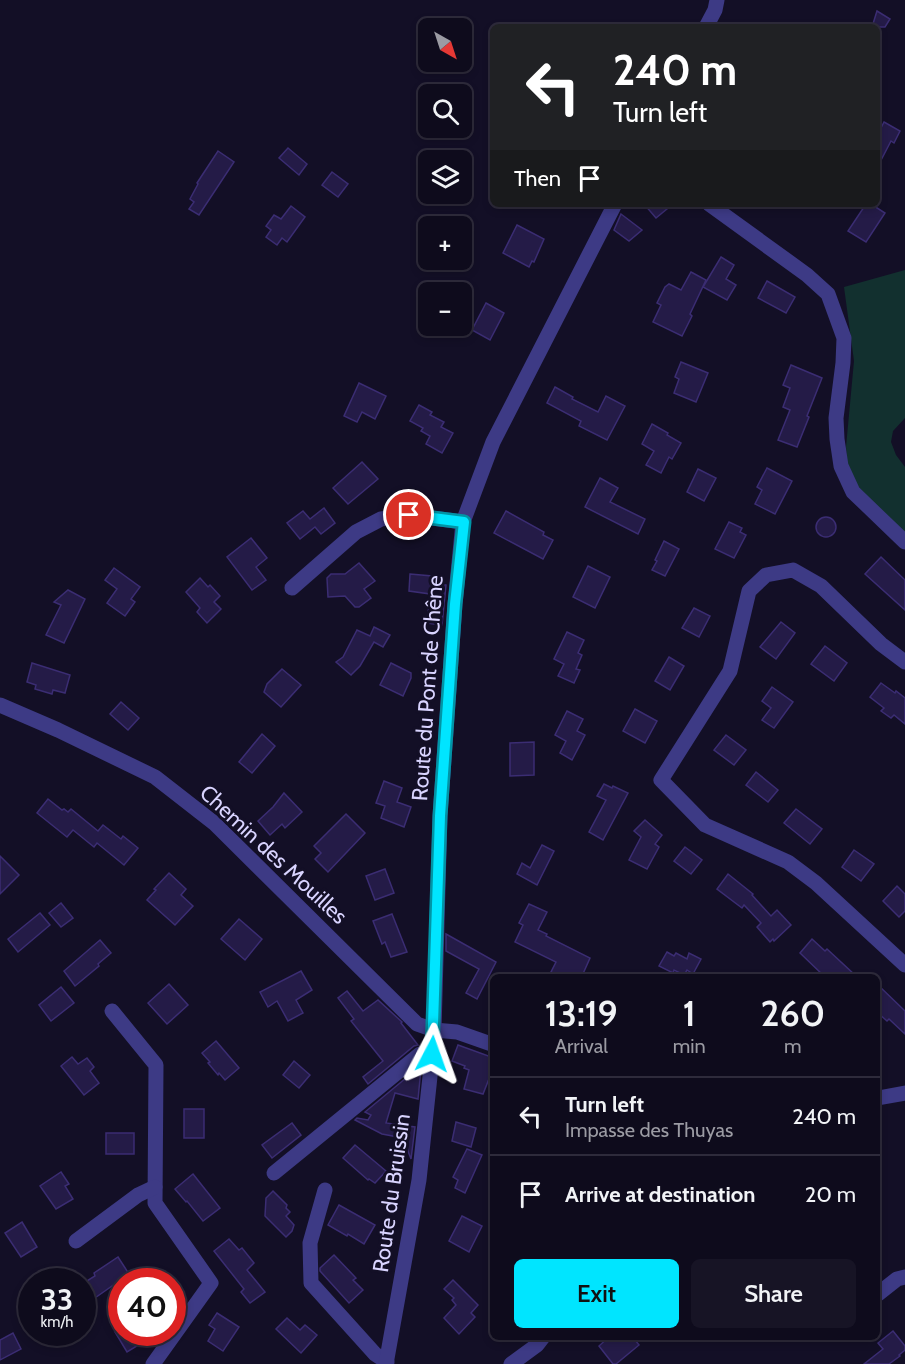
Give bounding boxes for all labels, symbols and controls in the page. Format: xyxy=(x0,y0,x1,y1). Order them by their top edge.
north arrow xyxy=(418,18,472,72)
map controls xyxy=(418,18,472,336)
text: 240 m xyxy=(613,44,737,96)
icon: left xyxy=(514,48,592,126)
button: search xyxy=(418,84,472,138)
text: Turn left xyxy=(613,96,707,129)
button: layers xyxy=(418,150,472,204)
icon: arrive xyxy=(573,162,606,195)
text: Then xyxy=(514,165,561,192)
button: + xyxy=(418,216,472,270)
button: − xyxy=(418,282,472,336)
pin xyxy=(383,489,434,540)
icon: arrive xyxy=(392,498,425,531)
street label: Route du Pont de Chêne xyxy=(406,574,449,802)
street label: Chemin des Mouilles xyxy=(194,779,353,930)
text: 13:19 xyxy=(545,991,618,1035)
text: 1 xyxy=(683,991,696,1035)
text: 260 xyxy=(761,991,825,1035)
position arrow xyxy=(400,1022,464,1086)
text: Arrival xyxy=(555,1034,608,1058)
text: min xyxy=(673,1034,706,1058)
text: m xyxy=(784,1034,802,1058)
text: Turn left xyxy=(565,1091,644,1118)
icon: left xyxy=(514,1100,547,1133)
text: 240 m xyxy=(792,1103,856,1130)
street label: Route du Bruissin xyxy=(367,1112,416,1274)
text: Impasse des Thuyas xyxy=(565,1118,733,1142)
icon: arrive xyxy=(514,1178,547,1211)
text: Arrive at destination xyxy=(565,1181,755,1208)
text: 20 m xyxy=(805,1181,856,1208)
button: Exit xyxy=(514,1259,679,1328)
button: Share xyxy=(691,1259,856,1328)
speed limit sign: 40 xyxy=(108,1268,186,1346)
text: 33 xyxy=(41,1281,73,1318)
text: km/h xyxy=(41,1313,73,1331)

